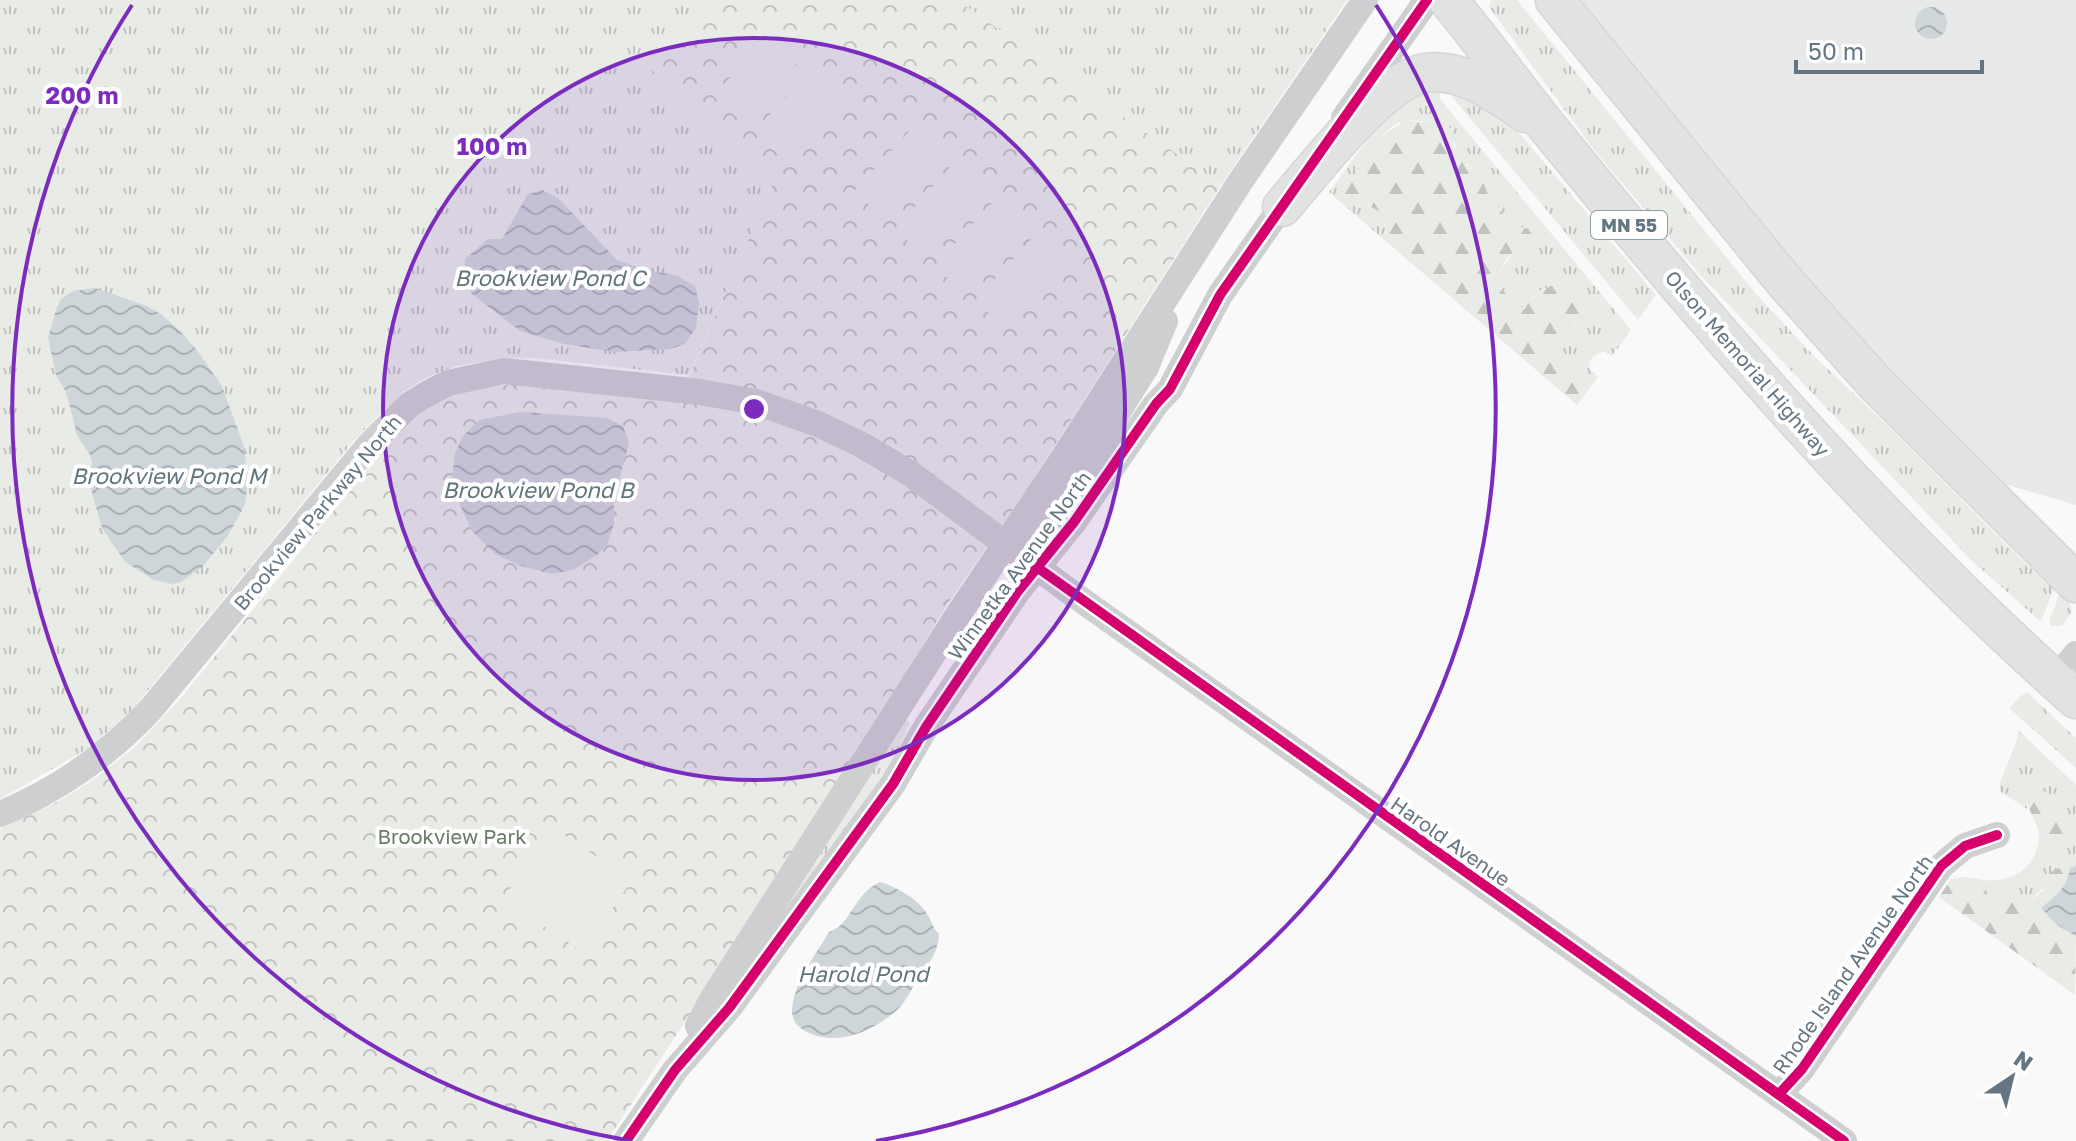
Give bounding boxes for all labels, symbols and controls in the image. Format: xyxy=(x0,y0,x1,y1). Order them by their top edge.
scale bar xyxy=(1796,24,1982,74)
text: 50 m xyxy=(1808,36,1864,65)
text: 200 m xyxy=(46,80,118,109)
text: 100 m xyxy=(457,131,527,160)
road number: MN 55 xyxy=(1591,211,1667,239)
water label: Brookview Pond C xyxy=(454,264,648,291)
street label: Olson Memorial Highway xyxy=(1661,265,1835,461)
centre of rings xyxy=(740,395,768,423)
street label: Brookview Parkway North xyxy=(228,409,406,615)
water label: Brookview Pond M xyxy=(71,462,269,489)
street label: Winnetka Avenue North xyxy=(942,466,1096,664)
water label: Brookview Pond B xyxy=(443,476,636,503)
street label: Harold Avenue xyxy=(1387,791,1515,891)
park label: Brookview Park xyxy=(378,824,526,848)
street label: Rhode Island Avenue North xyxy=(1767,850,1937,1078)
water label: Harold Pond xyxy=(797,960,931,987)
north arrow xyxy=(1972,1037,2052,1117)
text: N xyxy=(2009,1044,2038,1076)

